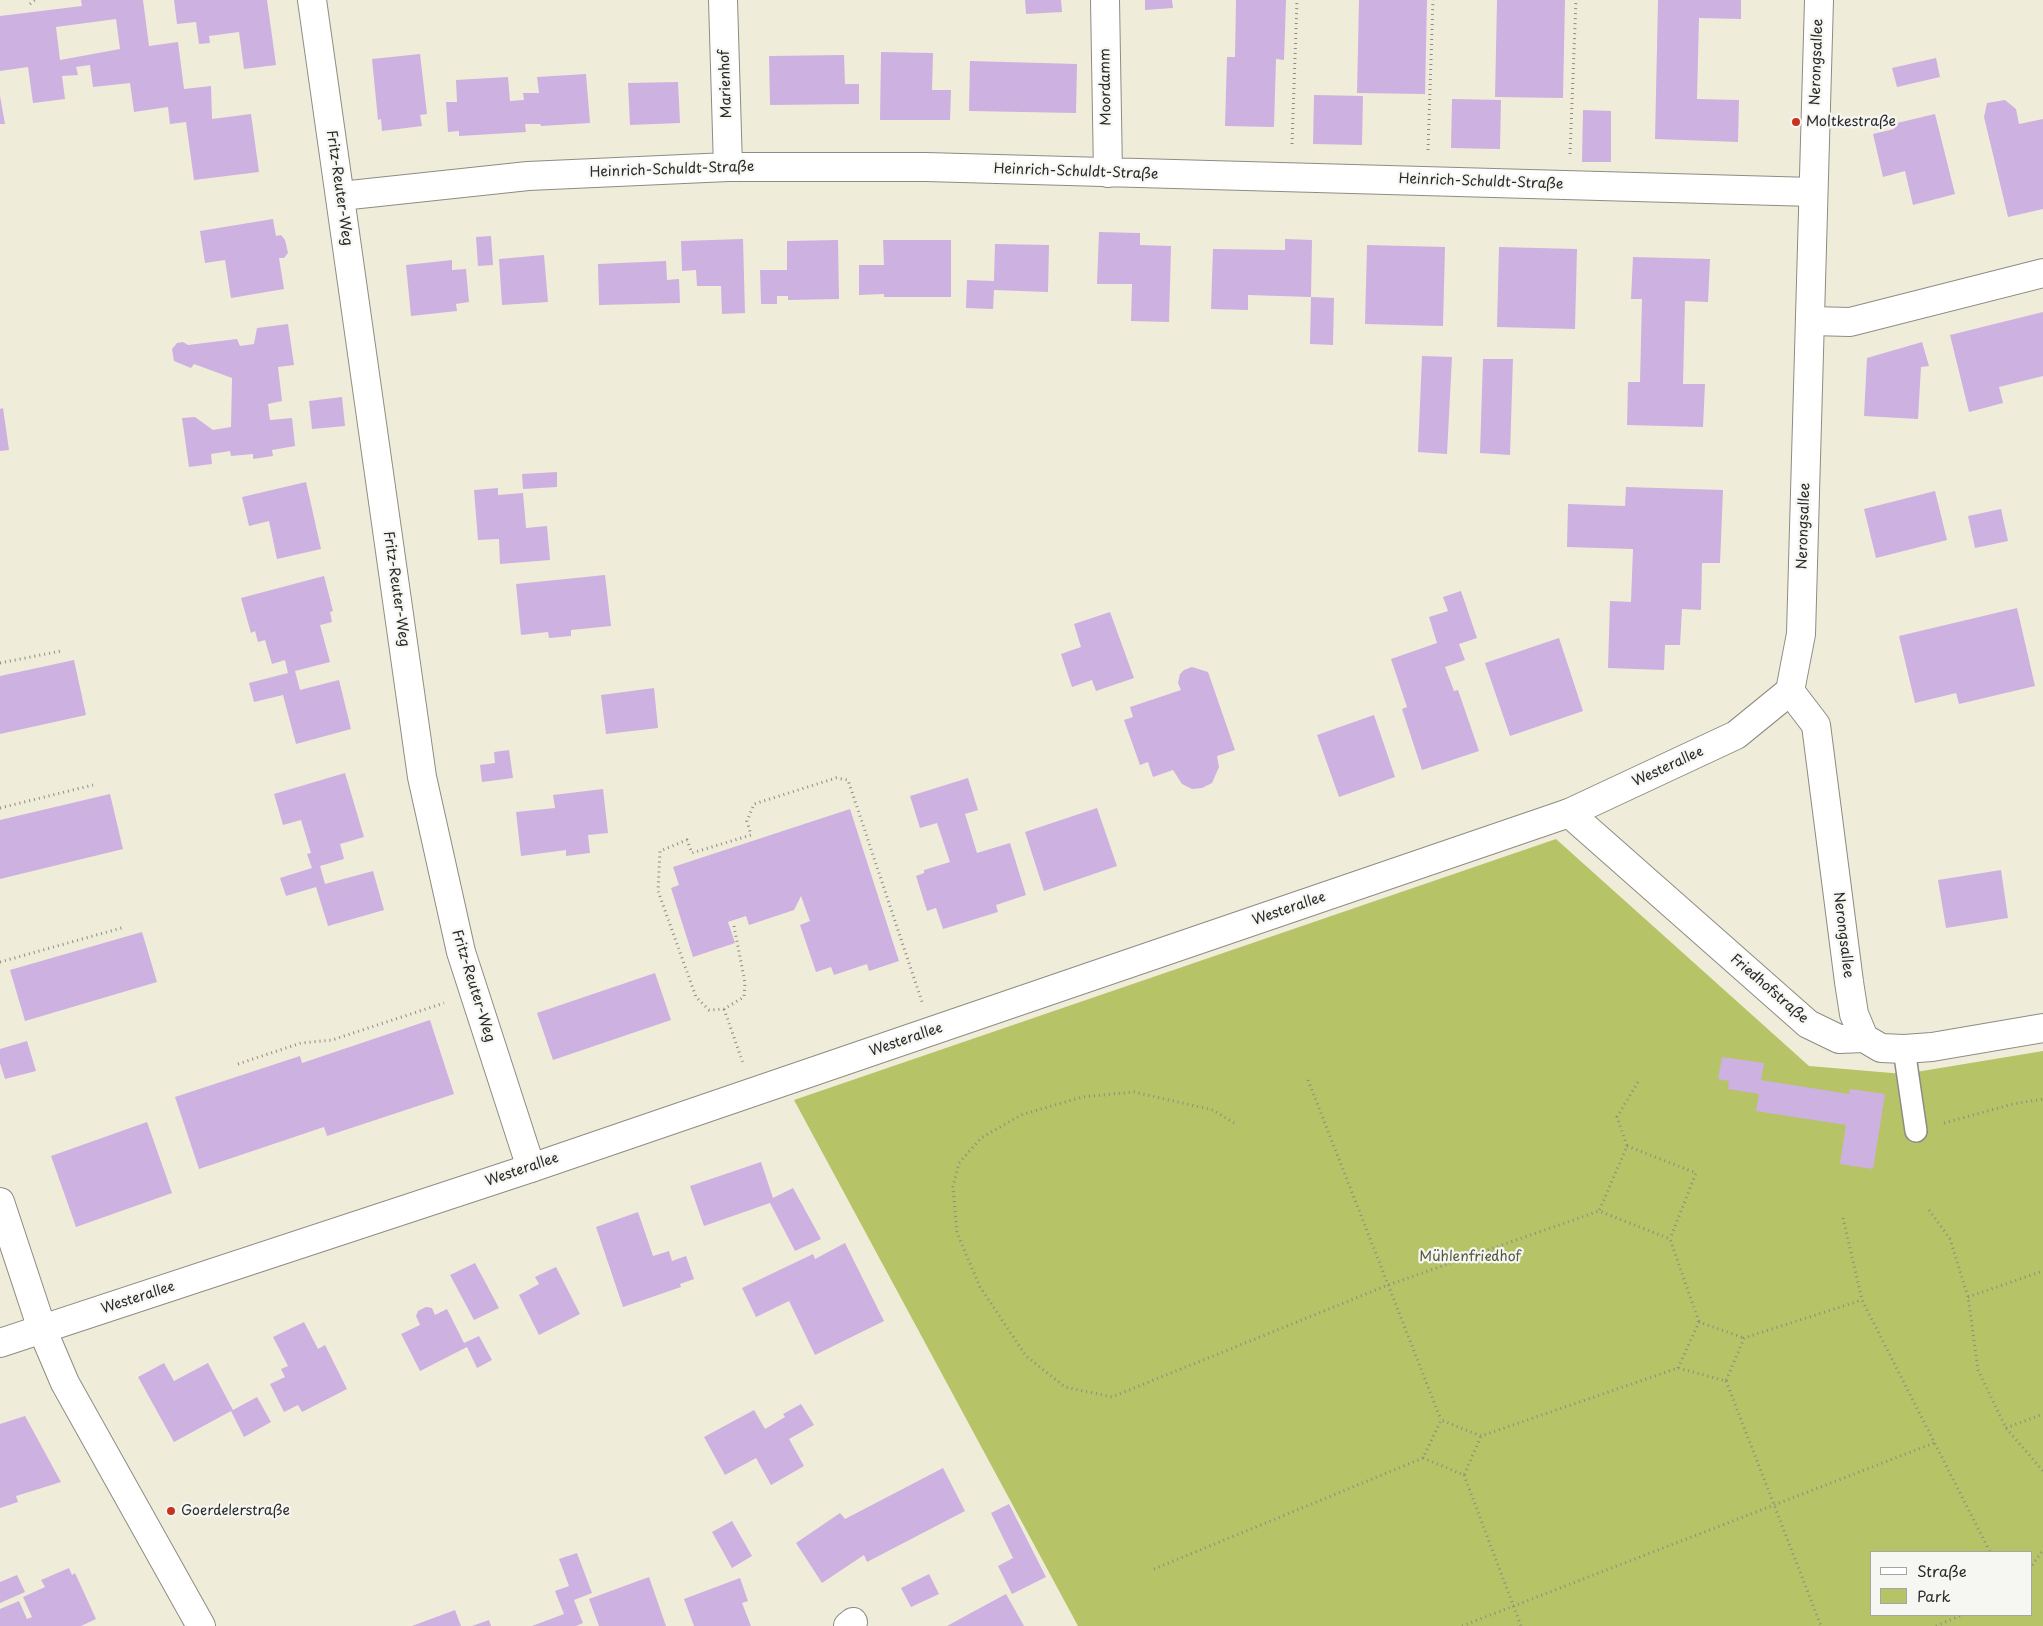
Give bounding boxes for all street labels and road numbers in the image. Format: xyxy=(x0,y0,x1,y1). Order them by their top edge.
street label: Nerongsallee xyxy=(1807,18,1827,106)
street label: Moordamm xyxy=(1097,48,1115,126)
street label: Marienhof xyxy=(716,49,736,119)
street label: Fritz-Reuter-Weg xyxy=(323,129,355,247)
street label: Heinrich-Schuldt-Straße xyxy=(589,159,755,181)
street label: Heinrich-Schuldt-Straße xyxy=(993,161,1159,183)
street label: Heinrich-Schuldt-Straße xyxy=(1398,171,1564,193)
street label: Nerongsallee xyxy=(1794,482,1814,570)
street label: Fritz-Reuter-Weg xyxy=(380,530,412,648)
street label: Westerallee xyxy=(1630,743,1706,791)
street label: Westerallee xyxy=(1250,889,1328,929)
street label: Nerongsallee xyxy=(1829,891,1857,979)
street label: Fritz-Reuter-Weg xyxy=(448,928,498,1044)
street label: Friedhofstraße xyxy=(1727,951,1811,1027)
street label: Westerallee xyxy=(867,1020,945,1060)
street label: Westerallee xyxy=(483,1150,561,1190)
street label: Westerallee xyxy=(99,1278,177,1318)

